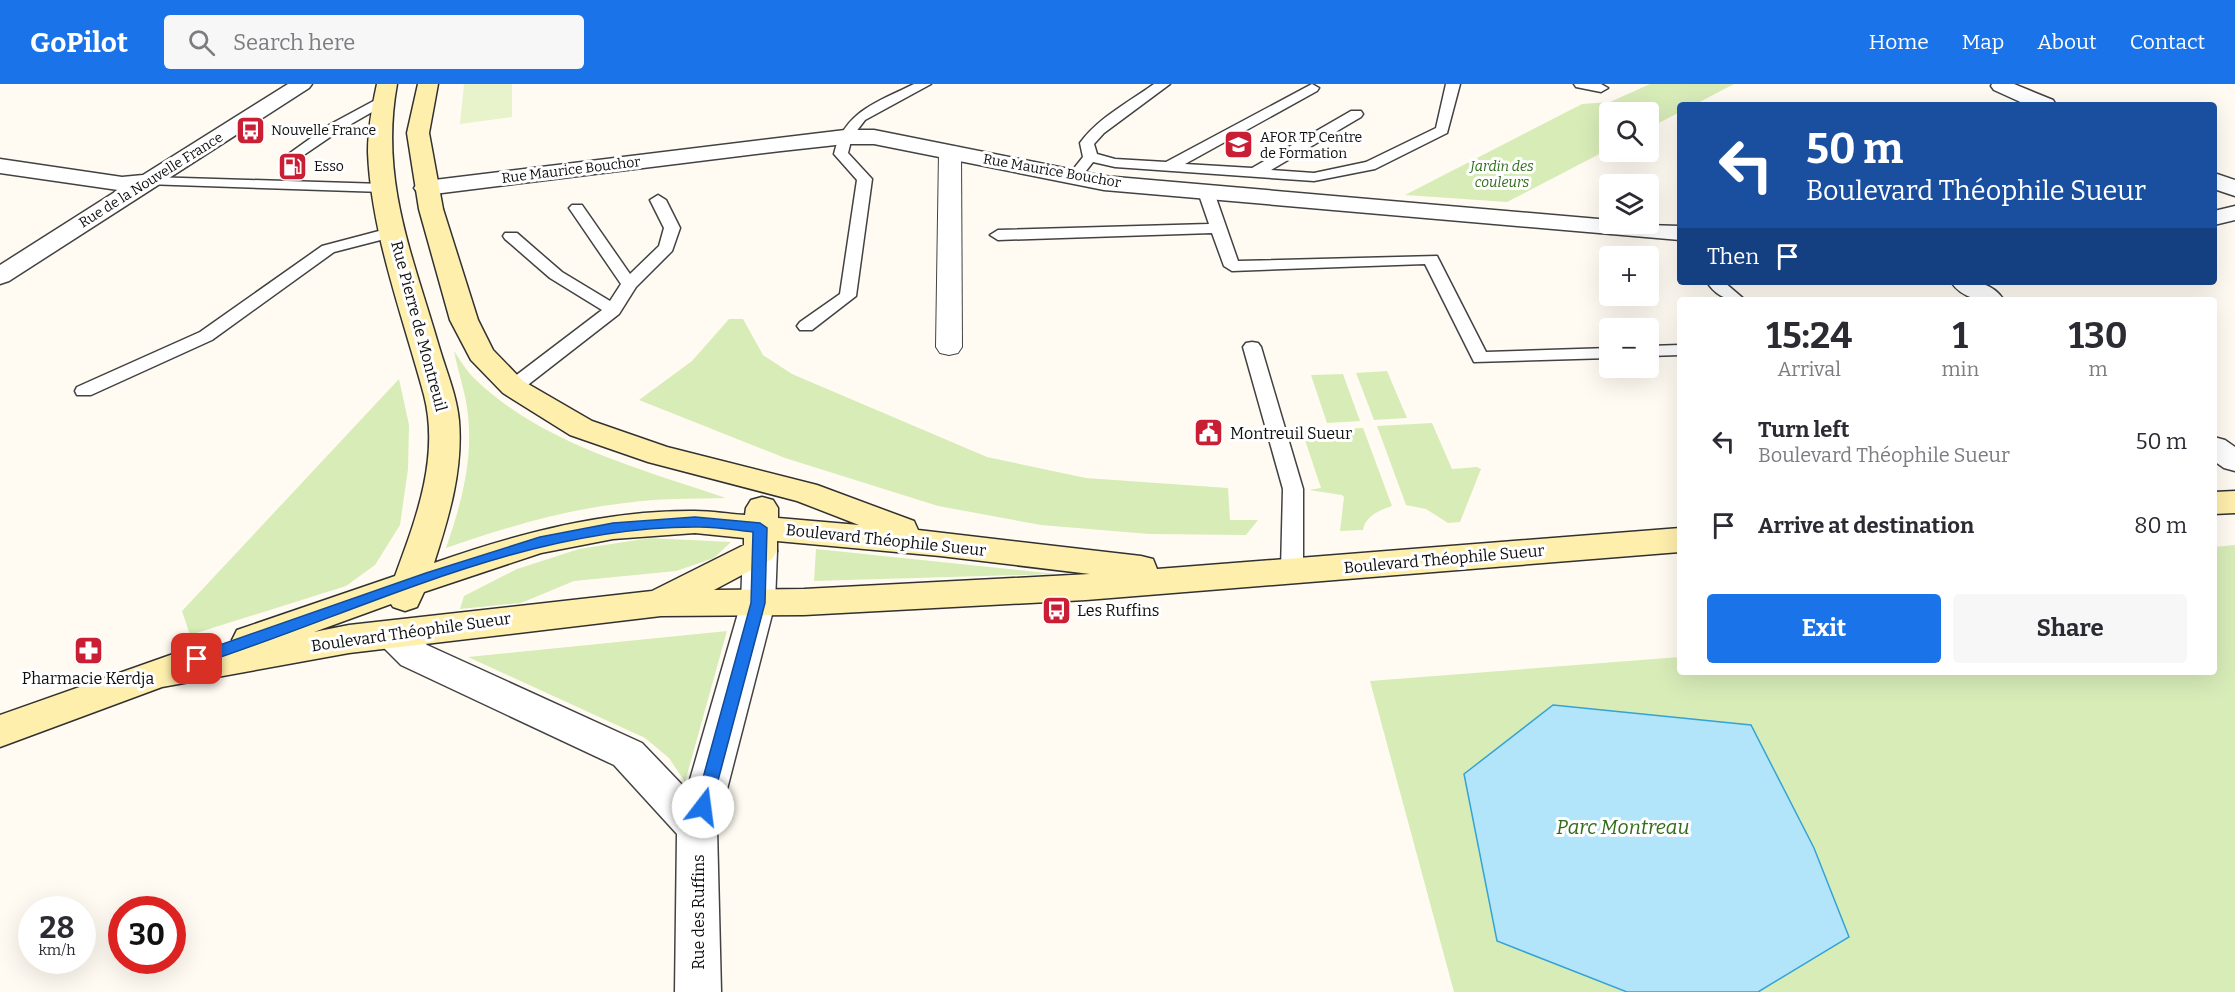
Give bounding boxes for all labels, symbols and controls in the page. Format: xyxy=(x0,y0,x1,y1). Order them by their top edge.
search box xyxy=(164,15,584,69)
text: GoPilot xyxy=(30,26,128,59)
icon: search xyxy=(185,26,218,59)
text: Search here xyxy=(233,29,355,56)
text: Home xyxy=(1869,29,1929,55)
text: Map xyxy=(1962,29,2004,55)
text: About xyxy=(2037,29,2097,55)
text: Contact xyxy=(2130,29,2205,55)
map controls xyxy=(1599,102,1659,378)
button: search xyxy=(1599,102,1659,162)
bus stop icon: Nouvelle France xyxy=(234,114,266,146)
place label: Nouvelle France xyxy=(271,122,376,139)
text: 50 m xyxy=(1806,124,1903,174)
icon: left xyxy=(1707,126,1785,204)
street label: Rue de la Nouvelle France xyxy=(76,129,226,231)
school or university icon: AFOR TP Centre de Formation xyxy=(1223,129,1255,161)
place label: AFOR TP Centre de Formation xyxy=(1260,129,1362,162)
fuel station icon: Esso xyxy=(277,150,309,182)
street label: Rue Maurice Bouchor xyxy=(982,150,1122,192)
street label: Rue Maurice Bouchor xyxy=(501,153,641,187)
place label: Esso xyxy=(314,158,344,175)
park label: Jardin des couleurs xyxy=(1468,158,1534,191)
button: layers xyxy=(1599,174,1659,234)
text: Boulevard Théophile Sueur xyxy=(1806,175,2146,207)
street label: Rue Pierre de Montreuil xyxy=(387,239,451,414)
icon: arrive xyxy=(1771,240,1804,273)
text: Then xyxy=(1707,243,1759,270)
button: + xyxy=(1599,246,1659,306)
text: 15:24 xyxy=(1766,314,1852,358)
text: 1 xyxy=(1953,314,1968,358)
text: 130 xyxy=(2069,314,2128,358)
button: − xyxy=(1599,318,1659,378)
text: Arrival xyxy=(1778,357,1841,381)
text: min xyxy=(1941,357,1979,381)
text: m xyxy=(2089,357,2108,381)
text: Turn left xyxy=(1758,416,1850,443)
public building icon: Montreuil Sueur xyxy=(1193,417,1225,449)
place label: Montreuil Sueur xyxy=(1230,424,1352,443)
icon: left xyxy=(1707,425,1740,458)
text: 50 m xyxy=(2136,428,2187,455)
text: Boulevard Théophile Sueur xyxy=(1758,443,2010,467)
icon: arrive xyxy=(1707,509,1740,542)
text: Arrive at destination xyxy=(1758,512,1974,539)
text: 80 m xyxy=(2134,512,2187,539)
street label: Boulevard Théophile Sueur xyxy=(785,520,987,560)
street label: Boulevard Théophile Sueur xyxy=(1343,541,1545,577)
bus stop icon: Les Ruffins xyxy=(1040,594,1072,626)
button: Exit xyxy=(1707,594,1941,663)
button: Share xyxy=(1953,594,2187,663)
place label: Les Ruffins xyxy=(1077,601,1159,620)
street label: Boulevard Théophile Sueur xyxy=(310,609,512,655)
pin xyxy=(171,633,222,684)
pharmacy icon: Pharmacie Kerdja xyxy=(72,634,104,666)
icon: arrive xyxy=(180,642,213,675)
place label: Pharmacie Kerdja xyxy=(22,669,154,688)
position arrow xyxy=(671,775,735,839)
park label: Parc Montreau xyxy=(1556,815,1690,839)
street label: Rue des Ruffins xyxy=(689,854,708,970)
speed limit sign: 30 xyxy=(108,896,186,974)
text: 28 xyxy=(40,910,74,946)
text: km/h xyxy=(38,941,76,959)

